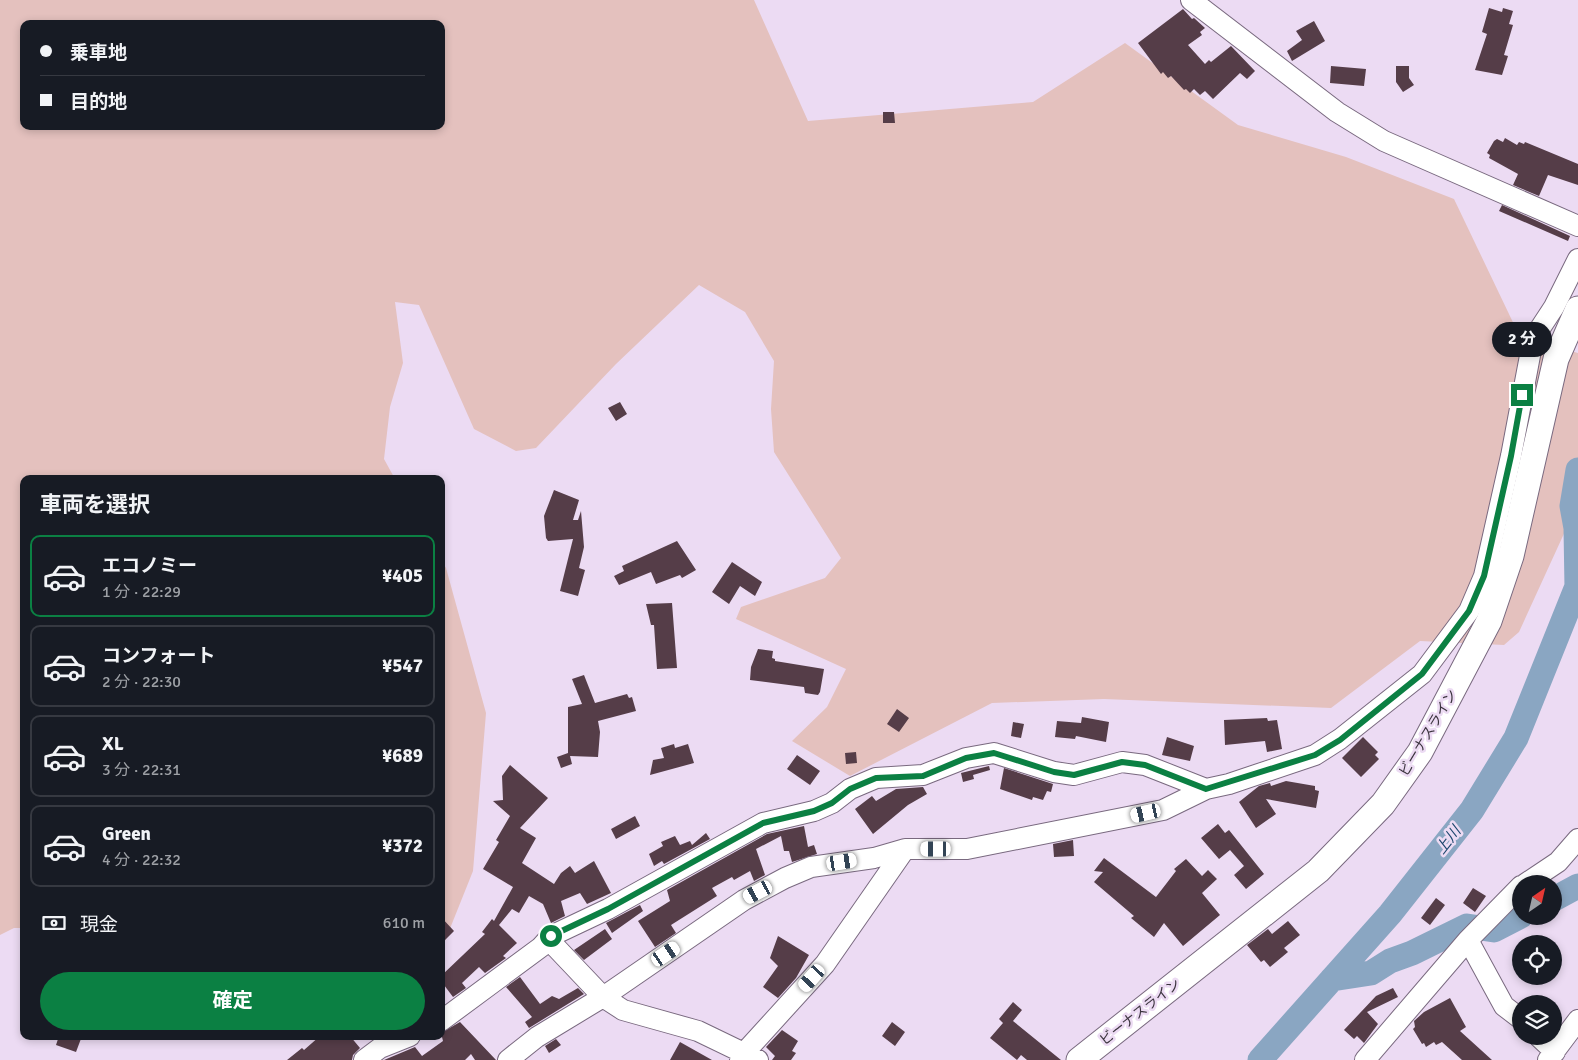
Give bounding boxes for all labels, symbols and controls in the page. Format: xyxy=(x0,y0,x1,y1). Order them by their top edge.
text: 乗車地 xyxy=(70,41,127,65)
text: 目的地 xyxy=(70,90,127,114)
callout: 2 分 xyxy=(1492,322,1552,358)
text: 2 分 xyxy=(1508,329,1536,349)
route end xyxy=(1511,384,1533,406)
text: 車両を選択 xyxy=(40,491,150,518)
icon: car xyxy=(42,554,87,599)
text: エコノミー xyxy=(102,554,197,578)
text: ¥405 xyxy=(382,564,423,588)
text: 1 分 · 22:29 xyxy=(102,582,181,602)
icon: car xyxy=(42,644,87,689)
text: コンフォート xyxy=(102,644,215,668)
text: ¥547 xyxy=(382,654,423,678)
text: 2 分 · 22:30 xyxy=(102,672,181,692)
street label: ビーナスライン xyxy=(1395,687,1461,779)
text: XL xyxy=(102,732,124,756)
icon: car xyxy=(42,734,87,779)
text: ¥689 xyxy=(382,744,423,768)
text: 3 分 · 22:31 xyxy=(102,760,181,780)
car xyxy=(1129,802,1162,824)
water label: 上川 xyxy=(1432,821,1466,857)
text: Green xyxy=(102,822,151,846)
icon: car xyxy=(42,824,87,869)
text: ¥372 xyxy=(382,834,423,858)
car xyxy=(921,842,951,857)
text: 4 分 · 22:32 xyxy=(102,850,181,870)
car xyxy=(826,852,857,872)
north arrow xyxy=(1512,875,1562,925)
map controls xyxy=(1512,875,1562,1045)
car xyxy=(741,878,774,906)
icon: cash xyxy=(40,909,68,937)
text: 現金 xyxy=(80,913,118,937)
text: 610 m xyxy=(383,913,425,933)
route start xyxy=(540,925,562,947)
button: locate xyxy=(1512,935,1562,985)
car xyxy=(649,939,682,969)
car xyxy=(796,962,827,994)
button: 確定 xyxy=(40,972,425,1030)
street label: ビーナスライン xyxy=(1096,975,1184,1049)
button: layers xyxy=(1512,995,1562,1045)

